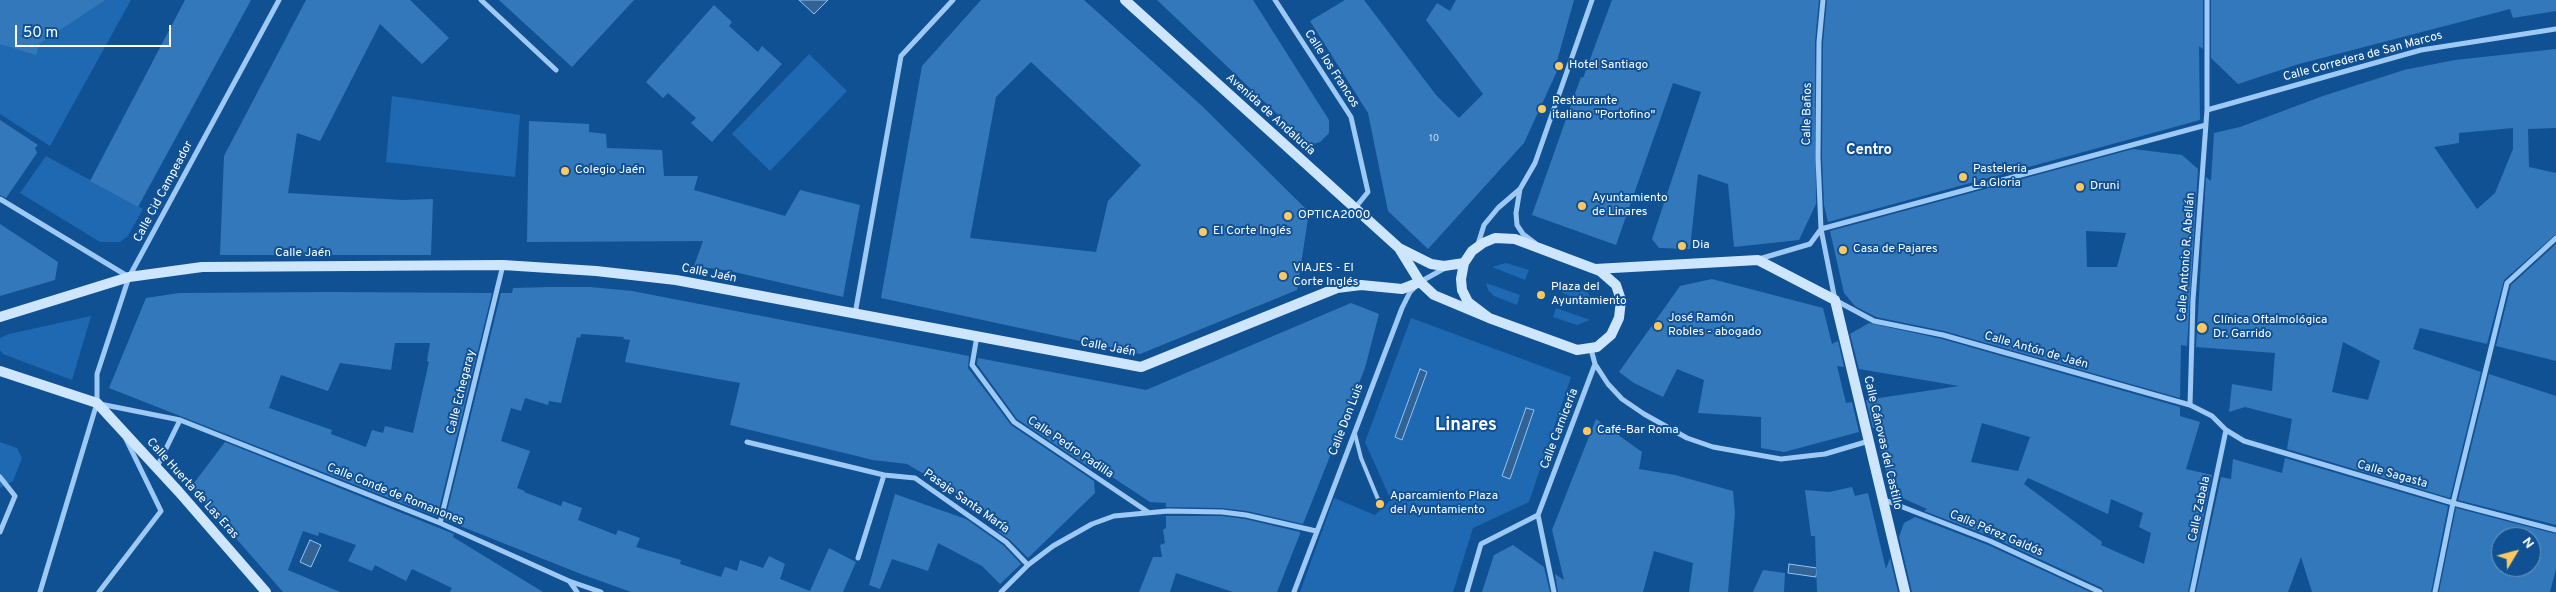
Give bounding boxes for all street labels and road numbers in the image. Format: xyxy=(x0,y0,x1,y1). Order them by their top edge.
street label: Calle los Francos xyxy=(1301,27,1361,111)
street label: Calle Corredera de San Marcos xyxy=(2282,29,2444,85)
street label: Avenida de Andalucía xyxy=(1222,71,1318,159)
street label: Calle Baños xyxy=(1800,82,1816,146)
street label: Calle Cid Campeador xyxy=(131,139,197,245)
street label: Calle Antonio R. Abellán xyxy=(2175,192,2199,322)
street label: Calle Jaén xyxy=(275,247,331,261)
street label: Calle Jaén xyxy=(680,262,738,286)
street label: Calle Antón de Jaén xyxy=(1982,329,2090,373)
street label: Calle Jaén xyxy=(1079,336,1137,360)
street label: Calle Echegaray xyxy=(445,348,479,436)
street label: Calle Cánovas del Castillo xyxy=(1860,375,1904,511)
street label: Calle Don Luis xyxy=(1327,382,1367,458)
street label: Calle Carnicería xyxy=(1538,387,1582,471)
street label: Calle Pedro Padilla xyxy=(1024,414,1116,482)
street label: Calle Huerta de Las Eras xyxy=(143,436,241,542)
street label: Calle Sagasta xyxy=(2355,458,2429,492)
street label: Calle Conde de Romanones xyxy=(324,461,466,529)
street label: Pasaje Santa María xyxy=(920,467,1012,537)
street label: Calle Zabala xyxy=(2186,475,2214,543)
street label: Calle Pérez Galdós xyxy=(1947,508,2045,560)

